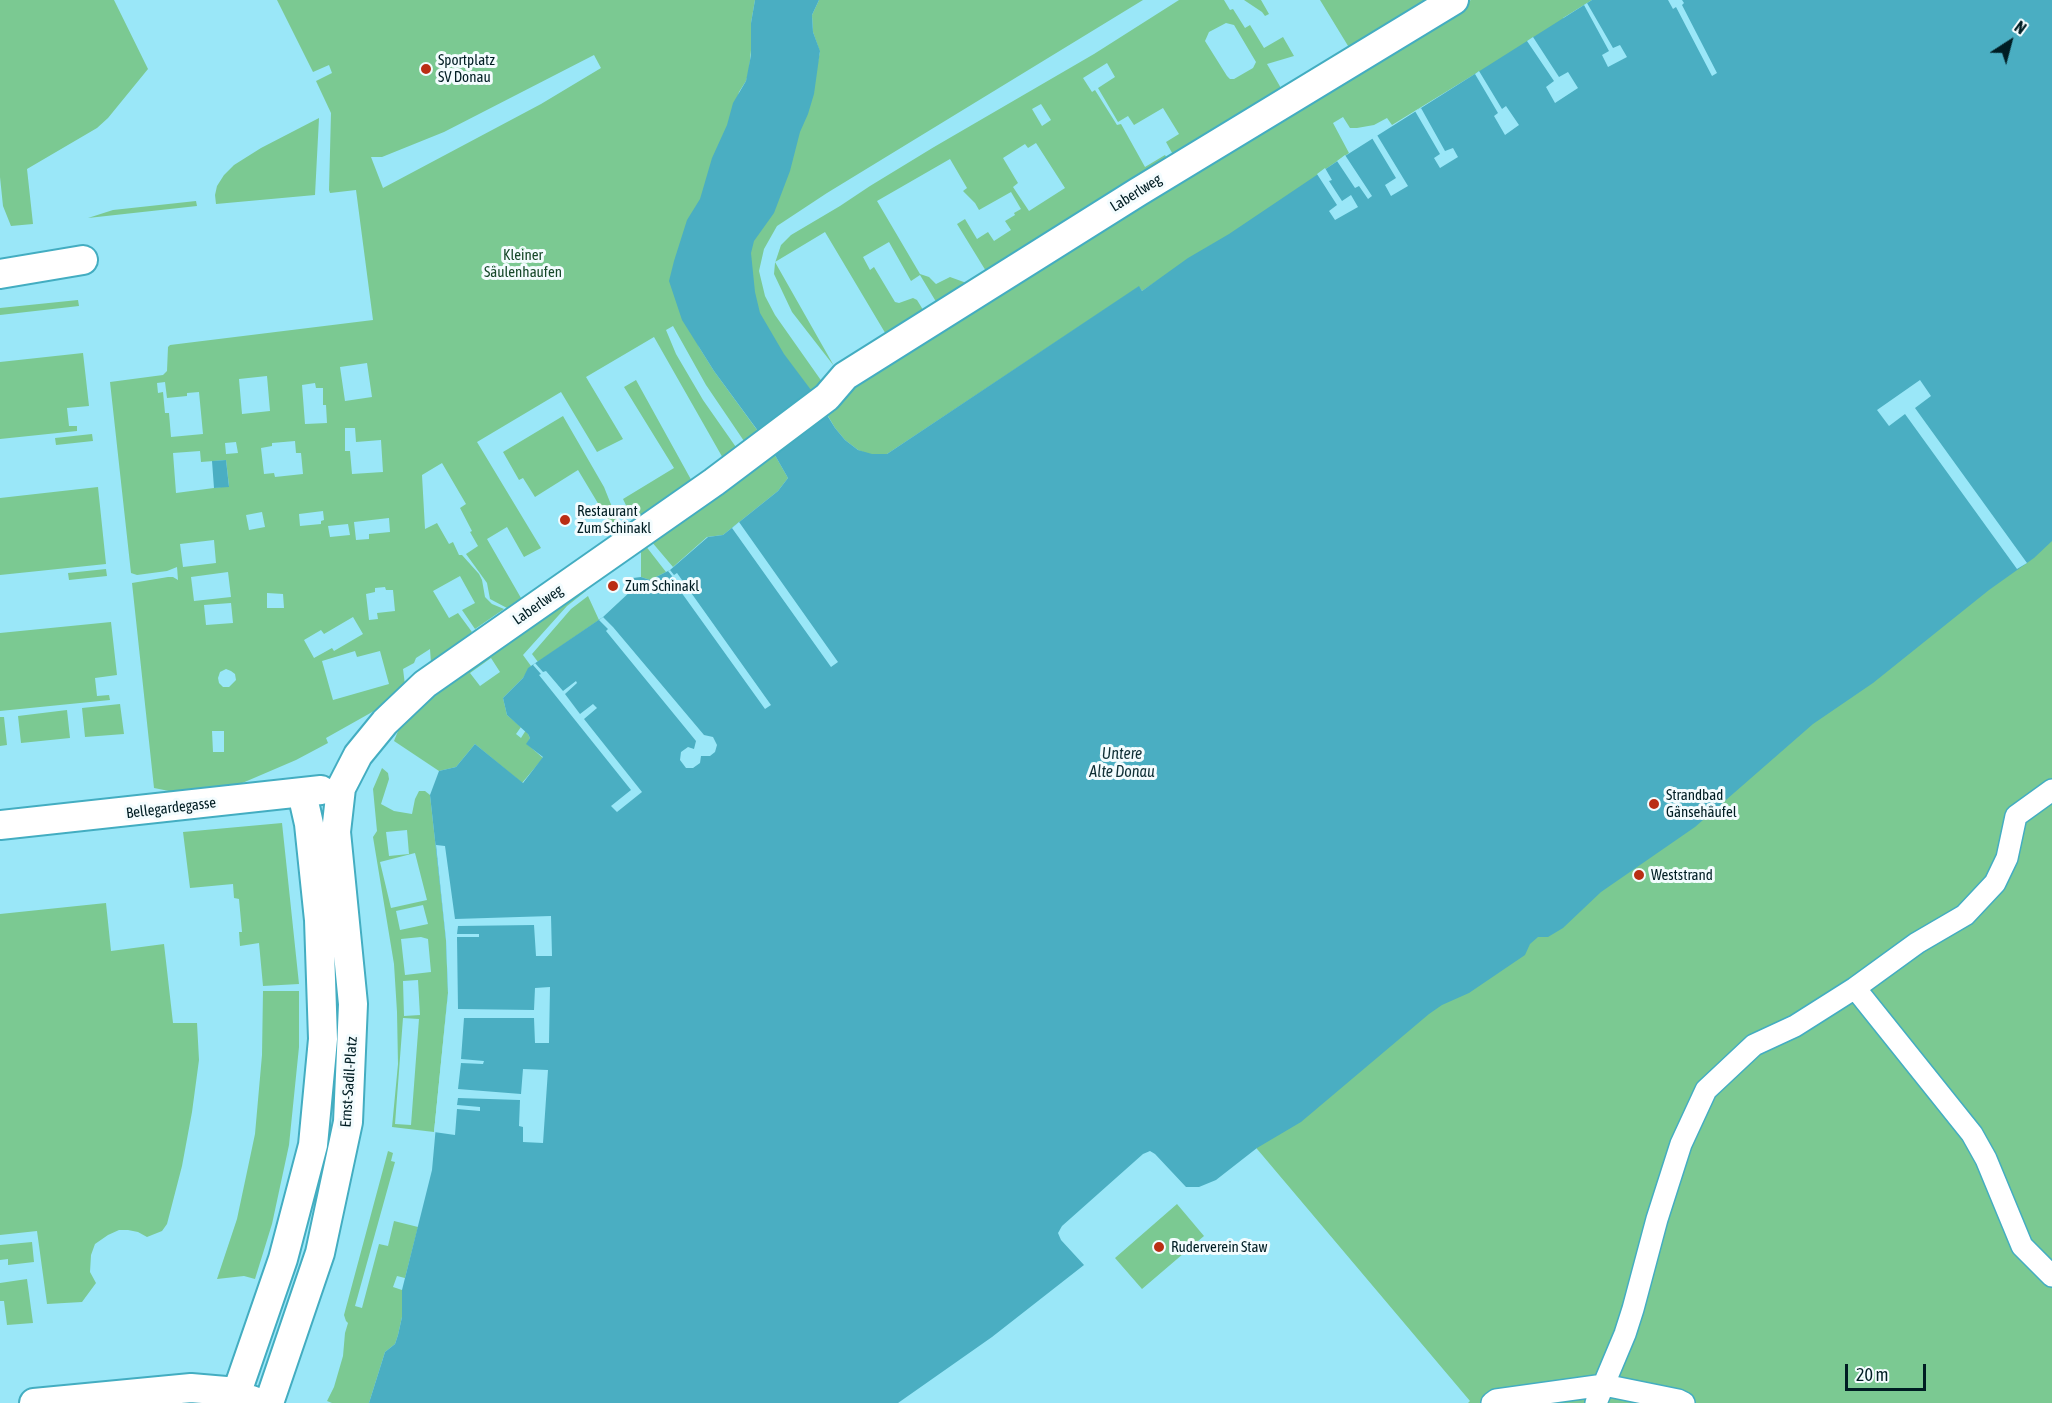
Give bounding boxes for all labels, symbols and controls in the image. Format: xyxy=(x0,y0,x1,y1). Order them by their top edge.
north arrow xyxy=(1980,12,2040,72)
text: N xyxy=(2011,17,2030,37)
place label: Sportplatz SV Donau xyxy=(438,51,495,86)
marker: Sportplatz SV Donau xyxy=(419,62,433,76)
street label: Laberlweg xyxy=(1107,170,1165,216)
park label: Kleiner Säulenhaufen xyxy=(484,246,562,281)
place label: Restaurant Zum Schinakl xyxy=(577,502,651,537)
marker: Restaurant Zum Schinakl xyxy=(558,513,572,527)
place label: Zum Schinakl xyxy=(625,577,699,595)
marker: Zum Schinakl xyxy=(606,579,620,593)
street label: Laberlweg xyxy=(509,581,567,629)
water label: Untere Alte Donau xyxy=(1089,744,1155,782)
place label: Strandbad Gänsehäufel xyxy=(1666,786,1737,821)
street label: Bellegardegasse xyxy=(125,794,217,822)
marker: Strandbad Gänsehäufel xyxy=(1647,797,1661,811)
place label: Weststrand xyxy=(1651,866,1713,884)
marker: Weststrand xyxy=(1632,868,1646,882)
street label: Ernst-Sadil-Platz xyxy=(337,1036,361,1128)
place label: Ruderverein Staw xyxy=(1171,1238,1267,1256)
marker: Ruderverein Staw xyxy=(1152,1240,1166,1254)
scale bar xyxy=(1848,1352,1929,1390)
text: 20 m xyxy=(1856,1364,1888,1385)

